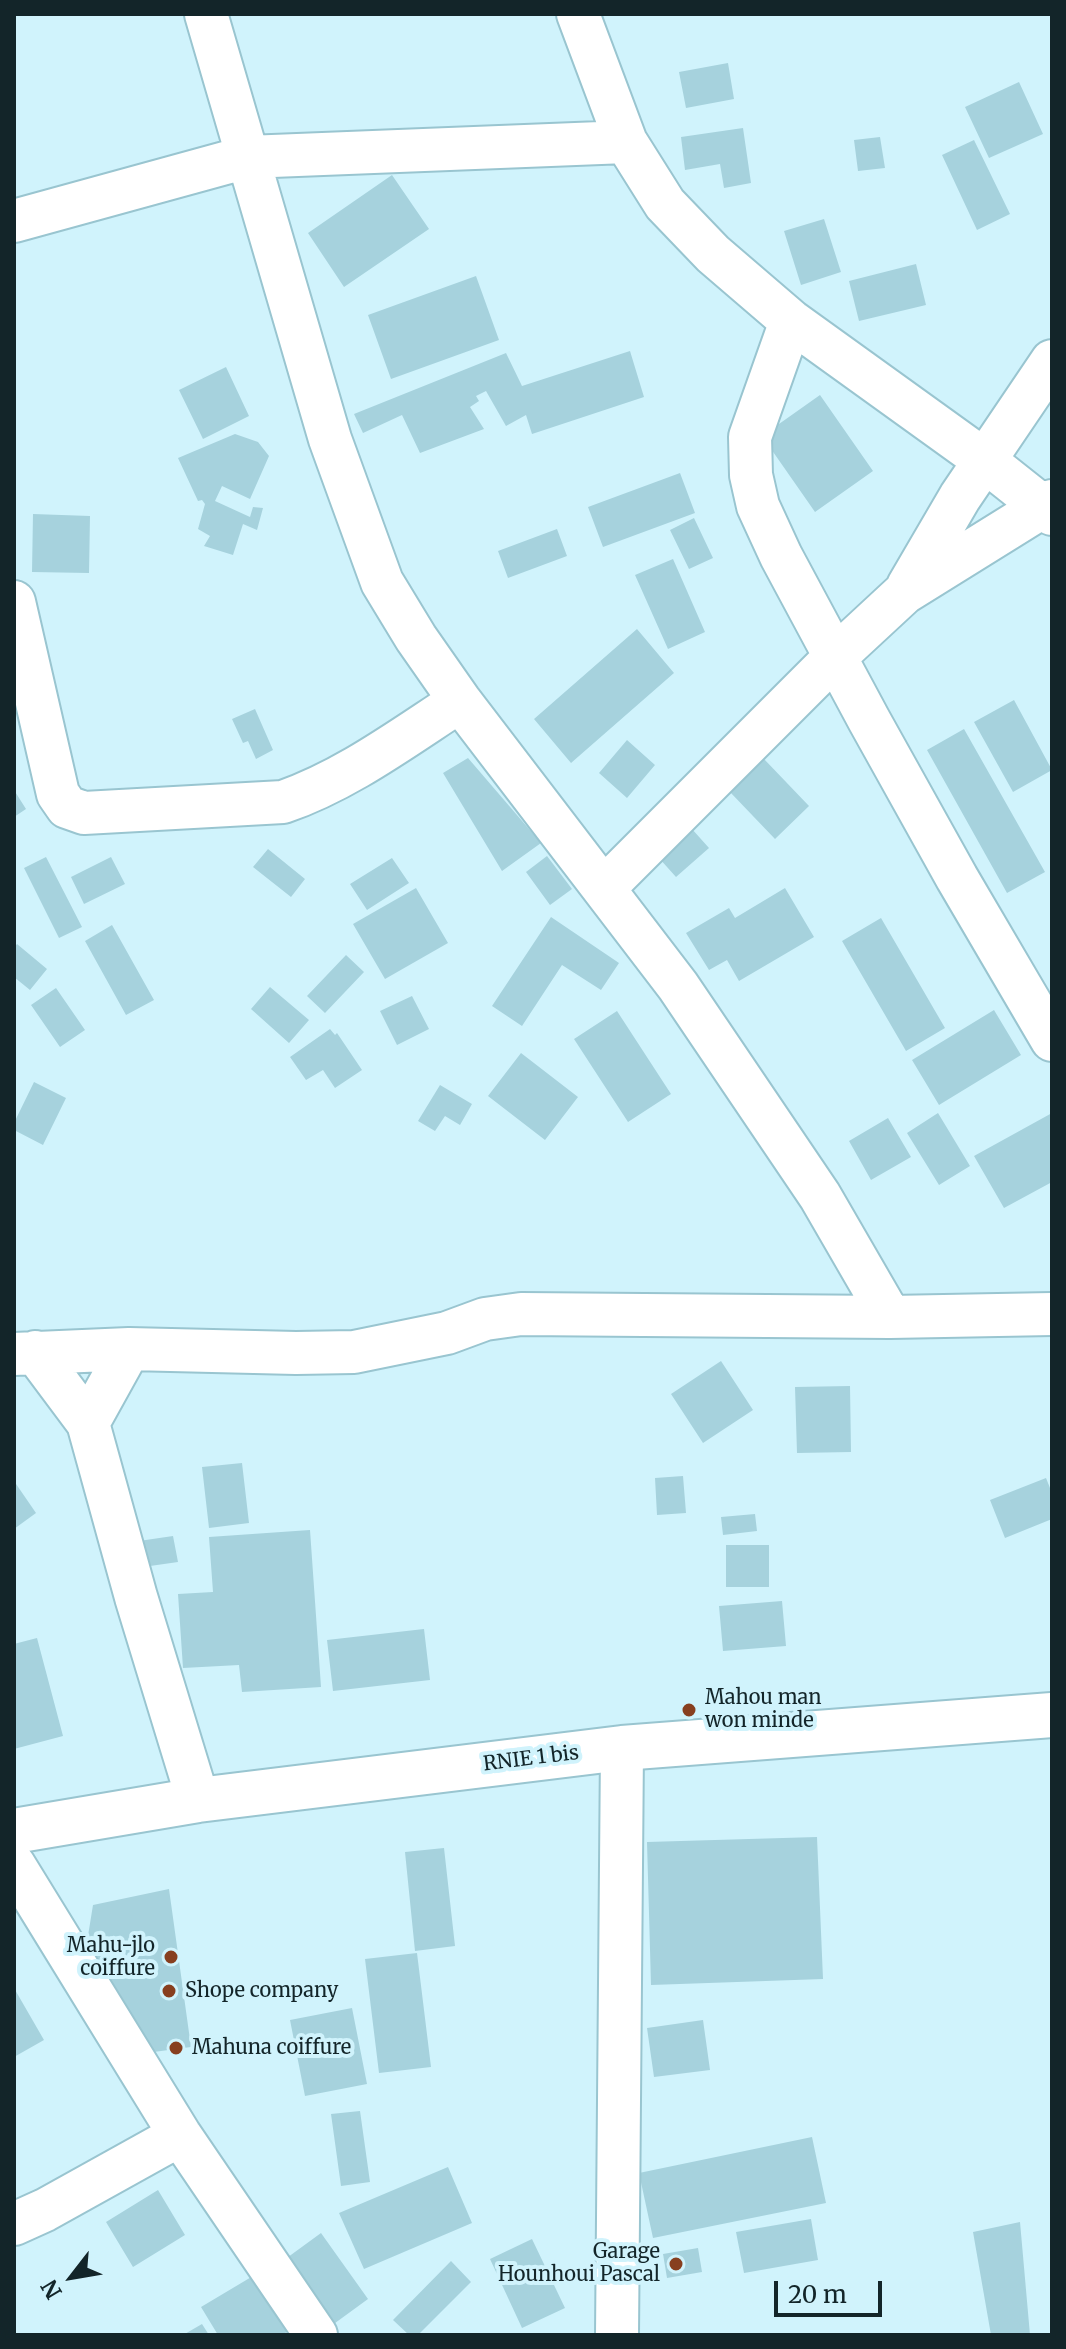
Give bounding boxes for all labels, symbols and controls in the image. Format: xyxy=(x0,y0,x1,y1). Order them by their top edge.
place label: Mahou man won minde xyxy=(705,1686,821,1733)
marker: Mahou man won minde xyxy=(680,1701,698,1719)
street label: RNIE 1 bis xyxy=(482,1741,580,1777)
place label: Mahu-jlo coiffure xyxy=(67,1934,155,1981)
marker: Mahu-jlo coiffure xyxy=(162,1948,180,1966)
place label: Shope company xyxy=(185,1979,338,2003)
marker: Shope company xyxy=(160,1982,178,2000)
place label: Mahuna coiffure xyxy=(192,2036,351,2060)
marker: Mahuna coiffure xyxy=(167,2039,185,2057)
north arrow xyxy=(32,2237,112,2317)
place label: Garage Hounhoui Pascal xyxy=(498,2240,660,2287)
marker: Garage Hounhoui Pascal xyxy=(667,2255,685,2273)
scale bar xyxy=(778,2265,886,2315)
text: N xyxy=(35,2275,68,2304)
text: 20 m xyxy=(788,2279,847,2310)

